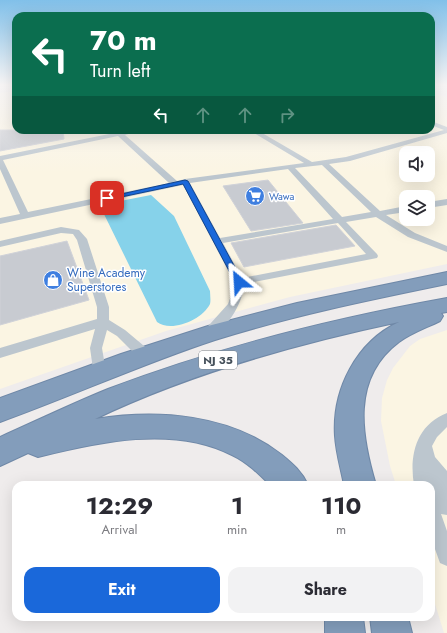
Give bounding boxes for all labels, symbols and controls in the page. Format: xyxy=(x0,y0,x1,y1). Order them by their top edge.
text: 70 m xyxy=(90,20,157,61)
icon: left xyxy=(24,28,76,80)
text: Turn left xyxy=(90,58,150,84)
icon: left xyxy=(150,104,172,126)
icon: ahead xyxy=(192,104,214,126)
icon: ahead xyxy=(234,104,256,126)
icon: right xyxy=(276,104,298,126)
map controls xyxy=(399,146,435,226)
button: sound xyxy=(399,146,435,182)
pin xyxy=(90,181,124,215)
supermarket icon: Wawa xyxy=(244,185,266,207)
icon: arrive xyxy=(96,187,118,209)
place label: Wawa xyxy=(269,189,294,204)
button: layers xyxy=(399,190,435,226)
position arrow xyxy=(218,261,260,303)
place label: Wine Academy Superstores xyxy=(67,264,146,296)
shop icon: Wine Academy Superstores xyxy=(42,269,64,291)
road number: NJ 35 xyxy=(199,351,237,369)
text: 12:29 xyxy=(86,488,153,523)
text: 1 xyxy=(231,488,243,523)
text: 110 xyxy=(321,488,361,523)
text: Arrival xyxy=(102,520,137,539)
text: min xyxy=(227,520,247,539)
text: m xyxy=(336,520,346,539)
button: Exit xyxy=(24,567,220,613)
button: Share xyxy=(228,567,423,613)

